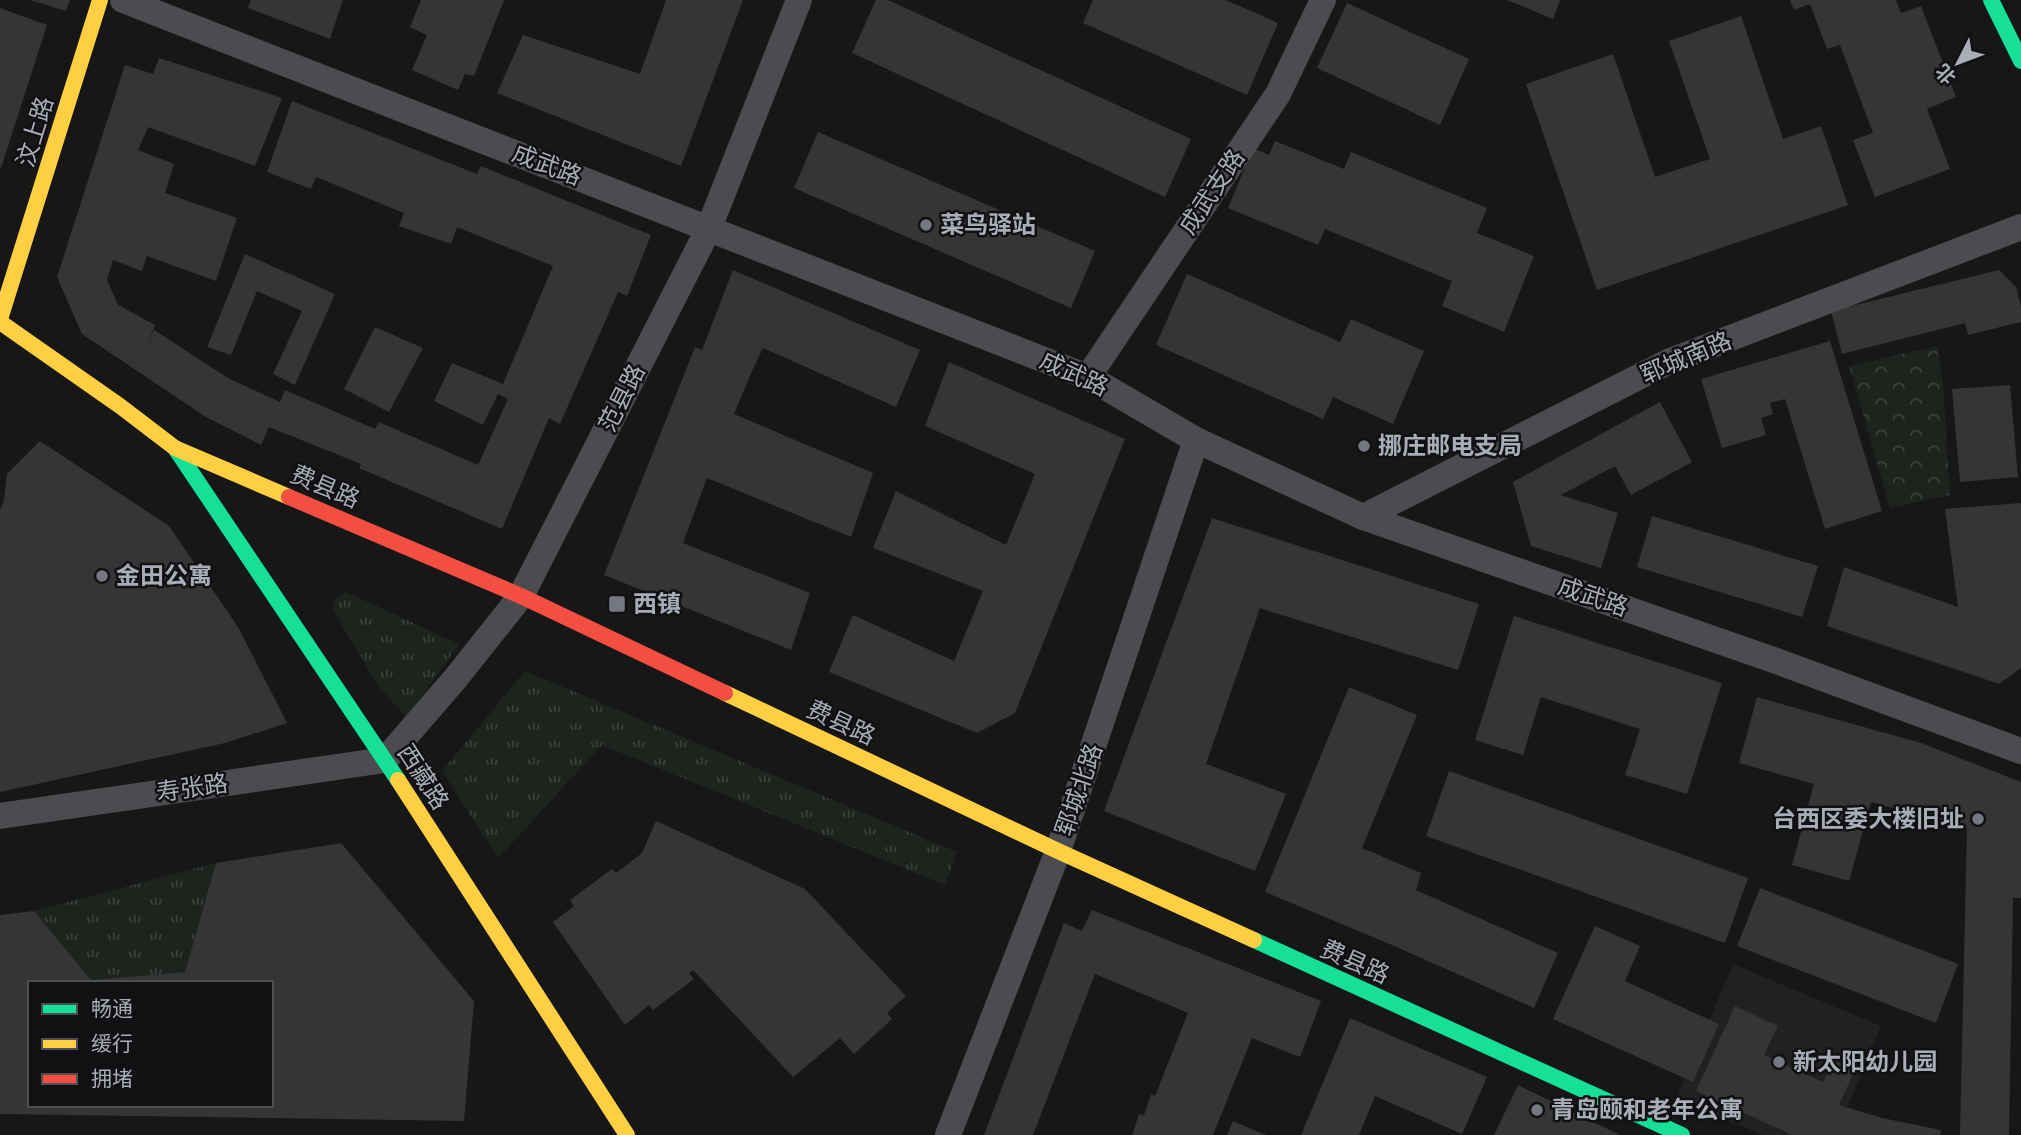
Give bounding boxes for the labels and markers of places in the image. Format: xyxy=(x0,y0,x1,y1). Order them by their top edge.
place label: 菜鸟驿站 xyxy=(940,210,1036,239)
marker: 菜鸟驿站 xyxy=(918,217,934,233)
place label: 挪庄邮电支局 xyxy=(1378,431,1522,460)
marker: 挪庄邮电支局 xyxy=(1356,438,1372,454)
place label: 金田公寓 xyxy=(116,561,212,590)
marker: 金田公寓 xyxy=(94,568,110,584)
place label: 西镇 xyxy=(633,589,681,618)
marker: 西镇 xyxy=(607,594,627,614)
place label: 台西区委大楼旧址 xyxy=(1772,804,1964,833)
marker: 台西区委大楼旧址 xyxy=(1970,811,1986,827)
place label: 新太阳幼儿园 xyxy=(1793,1047,1937,1076)
marker: 新太阳幼儿园 xyxy=(1771,1054,1787,1070)
place label: 青岛颐和老年公寓 xyxy=(1551,1095,1743,1124)
marker: 青岛颐和老年公寓 xyxy=(1529,1102,1545,1118)

